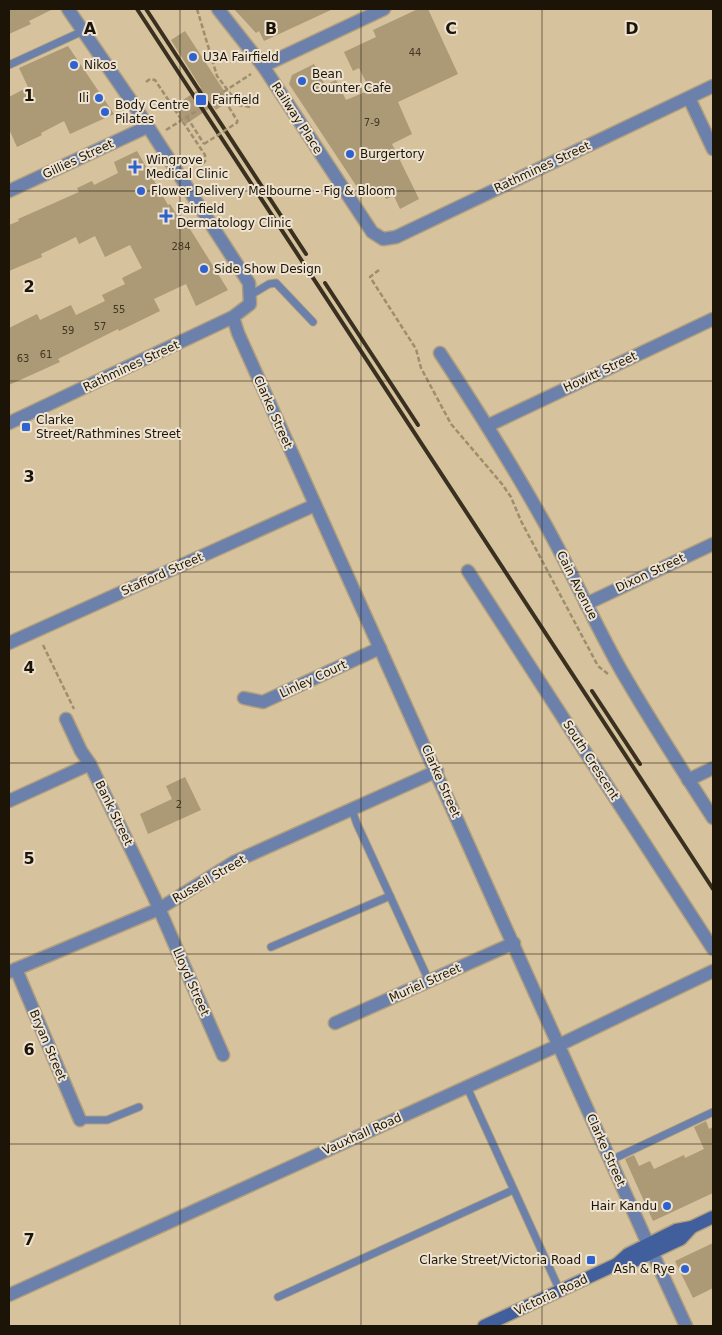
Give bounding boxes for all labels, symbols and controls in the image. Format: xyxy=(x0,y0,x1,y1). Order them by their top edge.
text: A xyxy=(84,19,97,38)
text: B xyxy=(265,19,277,38)
text: C xyxy=(445,19,457,38)
text: D xyxy=(625,19,639,38)
house number: 44 xyxy=(409,47,421,58)
place label: U3A Fairfield xyxy=(203,50,279,64)
marker: U3A Fairfield xyxy=(187,51,199,63)
place label: Nikos xyxy=(84,58,116,72)
marker: Nikos xyxy=(68,59,80,71)
place label: Bean Counter Cafe xyxy=(312,67,391,95)
marker: Bean Counter Cafe xyxy=(296,75,308,87)
street label: Railway Place xyxy=(269,80,325,156)
text: 1 xyxy=(23,86,35,105)
place label: Ili xyxy=(79,91,89,105)
marker: Ili xyxy=(93,92,105,104)
marker: Fairfield xyxy=(194,93,208,107)
place label: Fairfield xyxy=(212,93,259,107)
place label: Body Centre Pilates xyxy=(115,98,189,126)
marker: Body Centre Pilates xyxy=(99,106,111,118)
house number: 7-9 xyxy=(364,117,380,128)
street label: Gillies Street xyxy=(40,136,116,182)
street label: Rathmines Street xyxy=(492,138,592,195)
place label: Burgertory xyxy=(360,147,425,161)
marker: Burgertory xyxy=(344,148,356,160)
place label: Wingrove Medical Clinic xyxy=(146,153,228,181)
marker: Wingrove Medical Clinic xyxy=(128,160,142,174)
place label: Flower Delivery Melbourne - Fig & Bloom xyxy=(151,184,395,198)
marker: Flower Delivery Melbourne - Fig & Bloom xyxy=(135,185,147,197)
place label: Fairfield Dermatology Clinic xyxy=(177,202,291,230)
marker: Fairfield Dermatology Clinic xyxy=(159,209,173,223)
house number: 284 xyxy=(171,241,191,252)
place label: Side Show Design xyxy=(214,262,321,276)
marker: Side Show Design xyxy=(198,263,210,275)
text: 2 xyxy=(23,277,35,296)
house number: 55 xyxy=(113,304,125,315)
house number: 57 xyxy=(94,321,106,332)
house number: 59 xyxy=(62,325,74,336)
street label: Rathmines Street xyxy=(81,337,181,394)
house number: 61 xyxy=(40,349,52,360)
street label: Howitt Street xyxy=(561,349,639,395)
house number: 63 xyxy=(17,353,29,364)
street label: Clarke Street xyxy=(251,373,295,451)
place label: Clarke Street/Rathmines Street xyxy=(36,413,181,441)
marker: Clarke Street/Rathmines Street xyxy=(20,421,32,433)
text: 3 xyxy=(23,467,35,486)
street label: Cain Avenue xyxy=(554,548,600,622)
street label: Stafford Street xyxy=(119,550,205,598)
street label: Dixon Street xyxy=(613,551,687,595)
street label: Linley Court xyxy=(277,657,349,701)
text: 4 xyxy=(23,658,35,677)
street label: South Crescent xyxy=(560,718,622,802)
street label: Clarke Street xyxy=(419,742,463,820)
street label: Bank Street xyxy=(92,778,136,848)
house number: 2 xyxy=(176,799,182,810)
text: 5 xyxy=(23,849,35,868)
street label: Russell Street xyxy=(170,852,248,906)
street label: Lloyd Street xyxy=(170,946,212,1018)
street label: Muriel Street xyxy=(387,961,463,1005)
street label: Bryan Street xyxy=(27,1008,69,1083)
text: 6 xyxy=(23,1040,35,1059)
street label: Vauxhall Road xyxy=(320,1110,404,1158)
street label: Clarke Street xyxy=(584,1111,628,1189)
place label: Hair Kandu xyxy=(591,1199,657,1213)
marker: Hair Kandu xyxy=(661,1200,673,1212)
text: 7 xyxy=(23,1230,35,1249)
place label: Clarke Street/Victoria Road xyxy=(419,1253,581,1267)
marker: Clarke Street/Victoria Road xyxy=(585,1254,597,1266)
place label: Ash & Rye xyxy=(614,1262,675,1276)
marker: Ash & Rye xyxy=(679,1263,691,1275)
street label: Victoria Road xyxy=(512,1272,590,1318)

